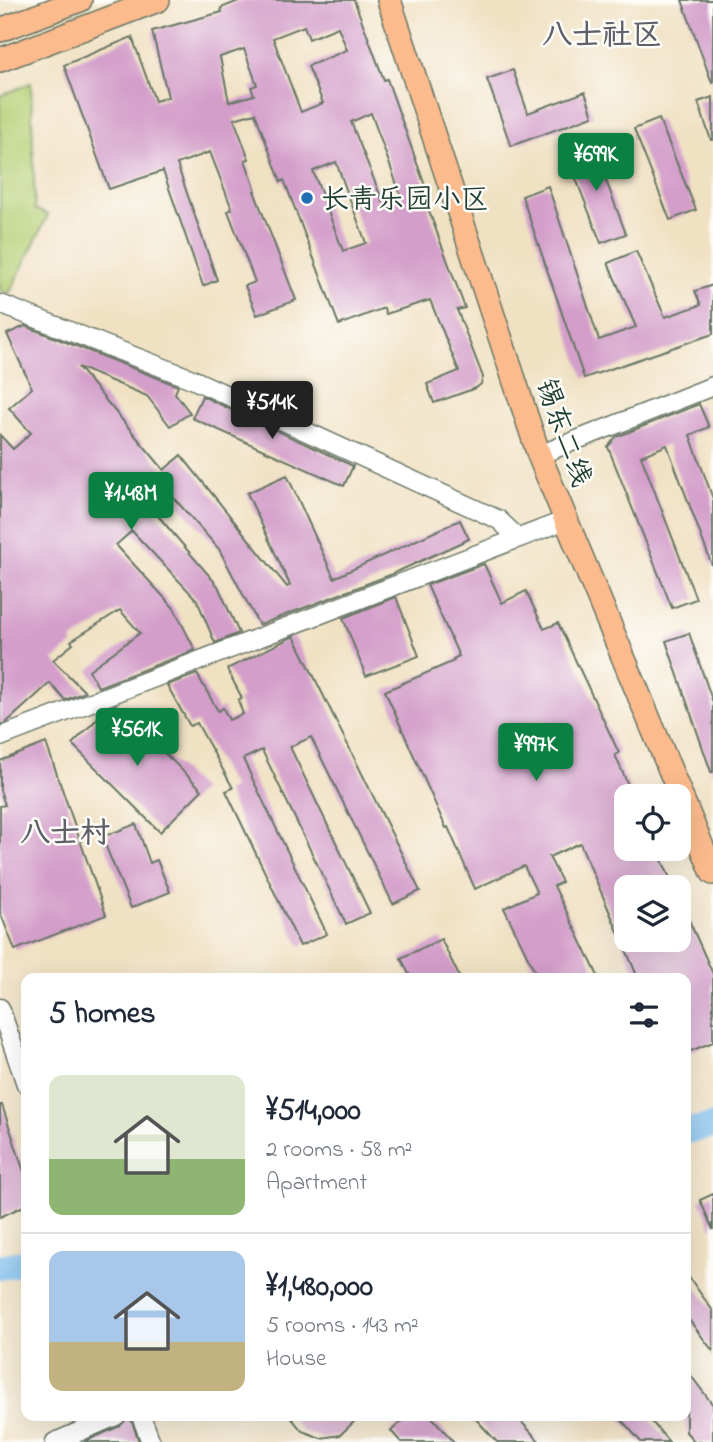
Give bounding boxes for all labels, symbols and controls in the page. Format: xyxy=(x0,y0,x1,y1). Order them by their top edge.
district label: 八士社区 xyxy=(542,15,662,59)
pin: ¥699K xyxy=(547,134,645,193)
text: ¥699K xyxy=(574,139,618,172)
place label: 长青乐园小区 xyxy=(321,181,489,222)
marker: 长青乐园小区 xyxy=(299,190,315,206)
street label: 锡东二线 xyxy=(523,374,600,493)
pin: ¥514K xyxy=(223,382,321,441)
text: ¥514K xyxy=(247,387,297,420)
pin: ¥1.48M xyxy=(74,472,188,532)
text: ¥1.48M xyxy=(104,478,158,511)
pin: ¥561K xyxy=(88,708,186,768)
text: ¥561K xyxy=(112,714,162,747)
pin: ¥997K xyxy=(487,724,585,783)
text: ¥997K xyxy=(514,729,558,762)
map controls xyxy=(614,784,691,952)
button: locate xyxy=(614,784,691,861)
district label: 八士村 xyxy=(20,813,110,857)
button: layers xyxy=(614,875,691,952)
text: 5 homes xyxy=(49,993,156,1037)
icon: filters xyxy=(625,996,663,1034)
text: ¥514,000 xyxy=(266,1090,361,1134)
icon: home xyxy=(105,1103,189,1187)
text: 2 rooms · 58 m² xyxy=(266,1134,412,1167)
text: Apartment xyxy=(266,1167,367,1200)
text: ¥1,480,000 xyxy=(266,1266,373,1310)
icon: home xyxy=(105,1279,189,1363)
text: 5 rooms · 143 m² xyxy=(266,1310,419,1343)
text: House xyxy=(266,1343,326,1376)

